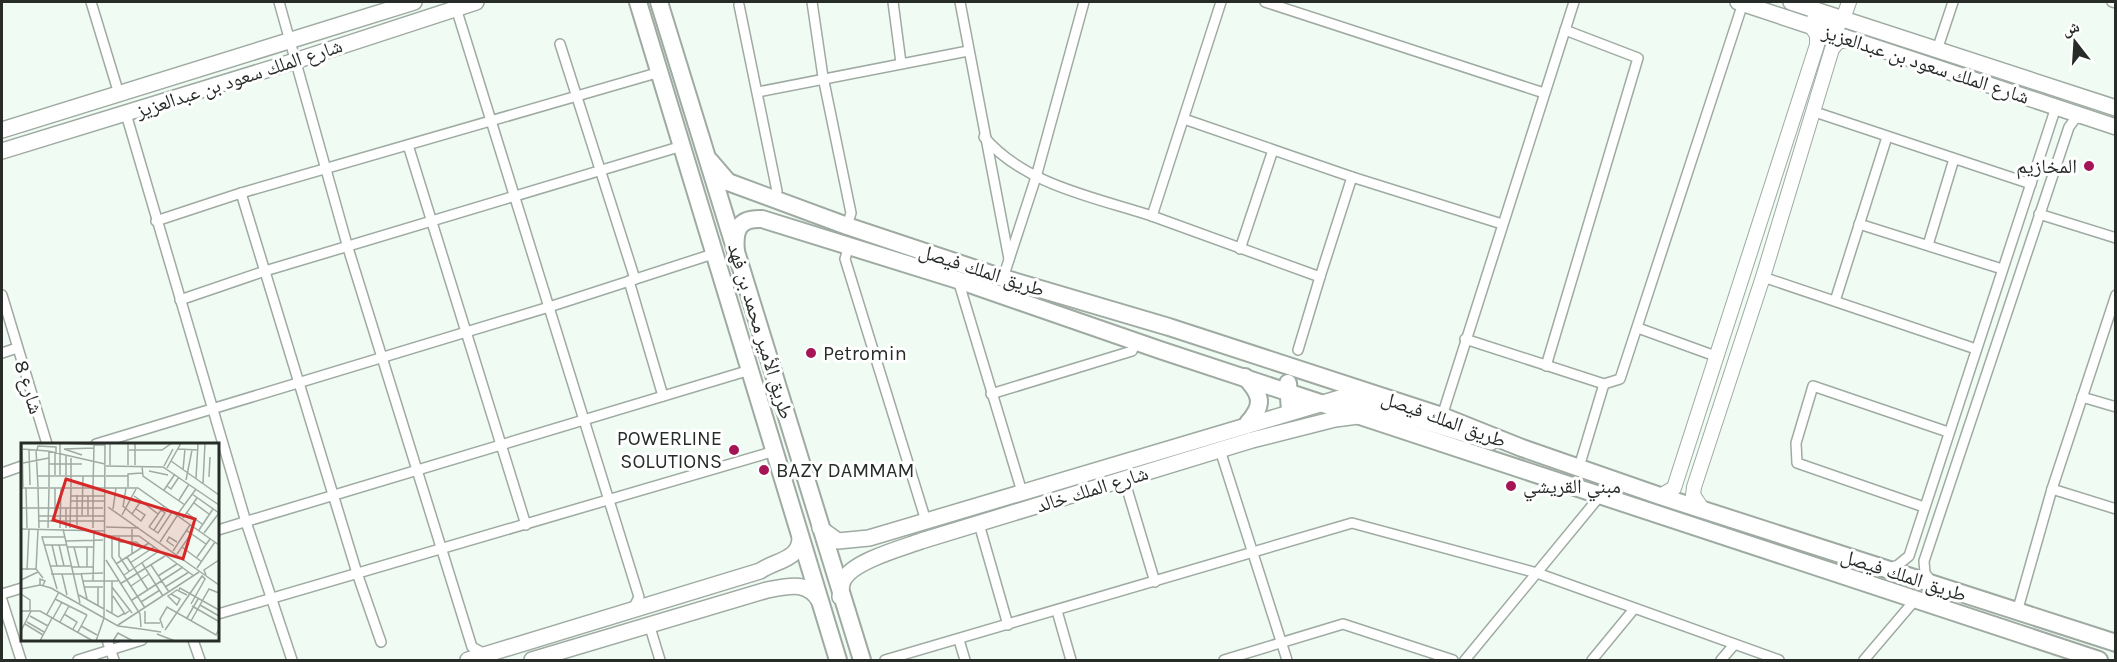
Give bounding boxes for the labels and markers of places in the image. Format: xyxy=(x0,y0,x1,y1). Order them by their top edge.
place label: المخازيم xyxy=(2016,155,2077,180)
marker: المخازيم xyxy=(2082,159,2096,173)
place label: Petromin xyxy=(823,342,907,365)
marker: Petromin xyxy=(804,346,818,360)
place label: POWERLINE SOLUTIONS xyxy=(617,427,722,473)
marker: POWERLINE SOLUTIONS xyxy=(727,443,741,457)
place label: BAZY DAMMAM xyxy=(776,459,914,482)
marker: BAZY DAMMAM xyxy=(757,463,771,477)
place label: مبني القريشي xyxy=(1523,475,1621,502)
marker: مبني القريشي xyxy=(1504,479,1518,493)

